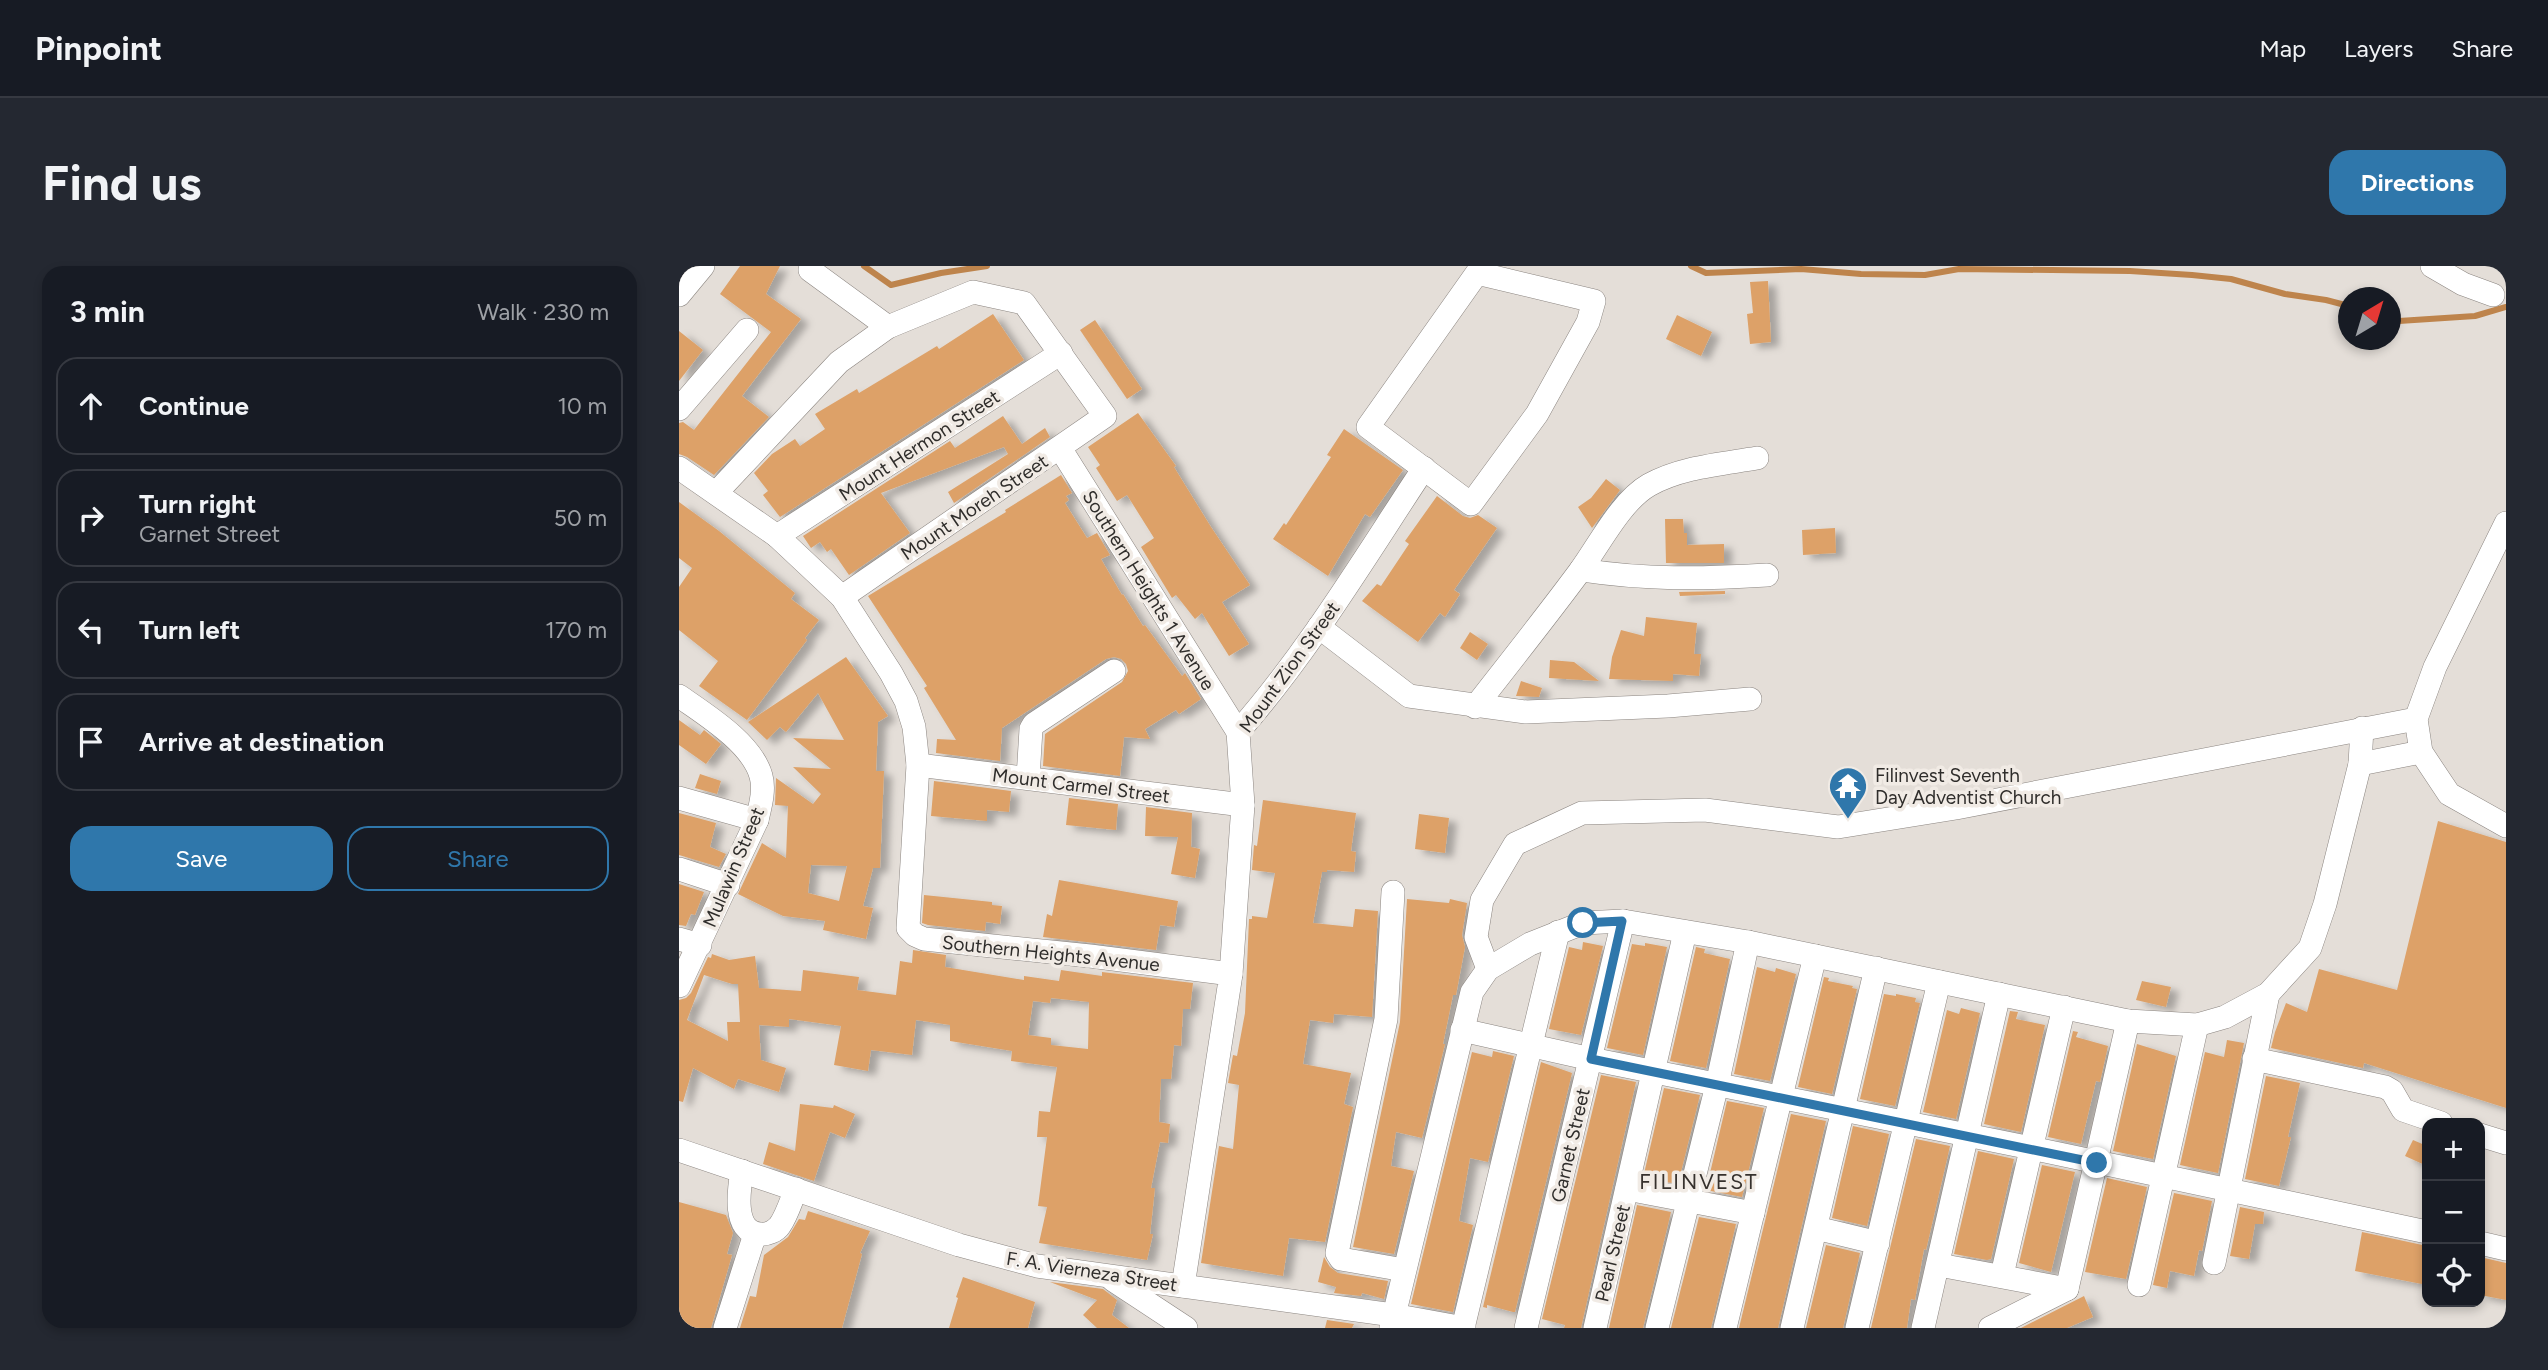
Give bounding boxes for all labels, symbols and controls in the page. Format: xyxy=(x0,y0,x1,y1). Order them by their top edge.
text: Pinpoint xyxy=(35,29,162,68)
text: Map xyxy=(2259,34,2306,63)
text: Layers xyxy=(2344,34,2413,63)
text: Share xyxy=(2451,34,2513,63)
button: Directions xyxy=(2329,150,2506,215)
text: Find us xyxy=(42,153,201,212)
north arrow xyxy=(2338,287,2401,350)
text: 3 min xyxy=(70,293,145,330)
text: Walk · 230 m xyxy=(477,298,609,326)
street label: Mount Hermon Street xyxy=(835,385,1004,506)
icon: ahead xyxy=(72,387,110,425)
text: Continue xyxy=(139,390,249,422)
text: 10 m xyxy=(558,392,607,420)
street label: Mount Moreh Street xyxy=(896,450,1052,565)
street label: Southern Heights 1 Avenue xyxy=(1077,486,1220,695)
text: Turn right xyxy=(139,488,256,520)
icon: right xyxy=(72,499,110,537)
text: 50 m xyxy=(554,504,607,532)
text: Garnet Street xyxy=(139,520,280,548)
street label: Mount Zion Street xyxy=(1234,597,1345,737)
icon: left xyxy=(72,611,110,649)
text: Turn left xyxy=(139,614,240,646)
text: 170 m xyxy=(545,616,607,644)
icon: arrive xyxy=(72,723,110,761)
text: Arrive at destination xyxy=(139,726,384,758)
street label: Mount Carmel Street xyxy=(991,763,1171,808)
place label: Filinvest Seventh Day Adventist Church xyxy=(1875,764,2061,809)
temple icon: Filinvest Seventh Day Adventist Church xyxy=(1827,765,1869,820)
street label: Mulawin Street xyxy=(698,804,769,931)
button: Save xyxy=(70,826,333,891)
button: Share xyxy=(347,826,609,891)
route start xyxy=(1567,907,1598,938)
street label: Southern Heights Avenue xyxy=(941,931,1161,976)
street label: Garnet Street xyxy=(1546,1086,1595,1205)
map controls xyxy=(2422,1118,2485,1307)
button: + xyxy=(2422,1118,2485,1181)
route end xyxy=(2081,1147,2112,1178)
district label: FILINVEST xyxy=(1639,1169,1759,1194)
button: − xyxy=(2422,1181,2485,1244)
street label: Pearl Street xyxy=(1590,1202,1635,1304)
button: locate xyxy=(2422,1244,2485,1307)
street label: F. A. Vierneza Street xyxy=(1005,1247,1179,1296)

